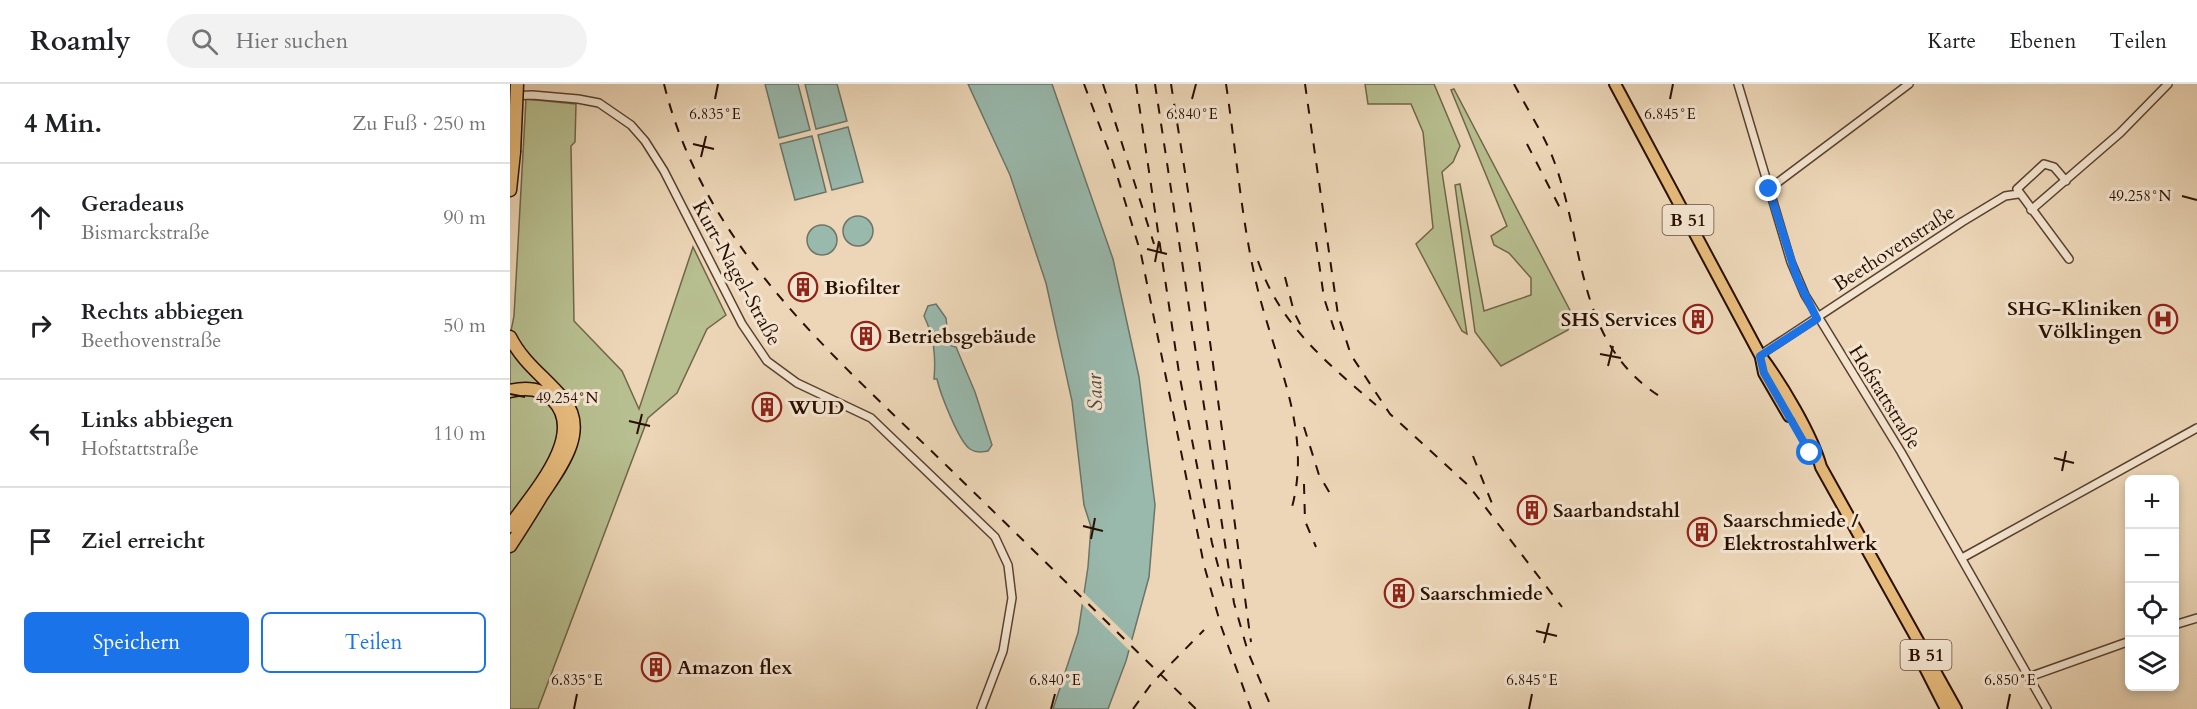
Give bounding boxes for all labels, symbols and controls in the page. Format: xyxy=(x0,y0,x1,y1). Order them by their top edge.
search box xyxy=(167,14,587,68)
text: Roamly xyxy=(30,22,131,60)
icon: search xyxy=(188,25,221,58)
text: Hier suchen xyxy=(236,26,348,56)
text: Karte xyxy=(1928,27,1976,56)
text: Ebenen xyxy=(2009,27,2076,56)
text: Teilen xyxy=(2109,27,2167,56)
text: 6.835°E xyxy=(689,104,741,124)
text: 6.840°E xyxy=(1166,104,1218,124)
text: 6.845°E xyxy=(1644,104,1696,124)
text: 4 Min. xyxy=(24,106,102,141)
text: Zu Fuß · 250 m xyxy=(352,110,486,137)
route end xyxy=(1755,175,1781,201)
text: 49.258°N xyxy=(2109,186,2172,206)
text: Geradeaus xyxy=(81,189,184,219)
street label: Kurt-Nagel-Straße xyxy=(686,196,788,350)
street label: Beethovenstraße xyxy=(1828,198,1960,298)
icon: ahead xyxy=(24,201,57,234)
text: 90 m xyxy=(443,204,486,231)
road number: B 51 xyxy=(1662,205,1714,235)
text: Bismarckstraße xyxy=(81,219,210,246)
building icon: Biofilter xyxy=(787,271,819,303)
place label: Biofilter xyxy=(824,274,901,301)
place label: SHG-Kliniken Völklingen xyxy=(2007,295,2142,345)
text: Rechts abbiegen xyxy=(81,297,244,327)
building icon: SHS Services xyxy=(1682,303,1714,335)
hospital icon: SHG-Kliniken Völklingen xyxy=(2147,303,2179,335)
place label: SHS Services xyxy=(1561,306,1677,333)
icon: right xyxy=(24,309,57,342)
text: 50 m xyxy=(443,312,486,339)
building icon: Betriebsgebäude xyxy=(850,320,882,352)
place label: Betriebsgebäude xyxy=(887,323,1036,350)
text: Beethovenstraße xyxy=(81,327,221,354)
street label: Hofstattstraße xyxy=(1842,340,1928,454)
water label: Saar xyxy=(1080,372,1110,411)
text: 49.254°N xyxy=(536,388,599,408)
building icon: WUD xyxy=(751,391,783,423)
place label: WUD xyxy=(787,394,844,421)
text: Links abbiegen xyxy=(81,405,233,435)
icon: left xyxy=(24,417,57,450)
text: 110 m xyxy=(433,420,486,447)
text: Hofstattstraße xyxy=(81,435,199,462)
route start xyxy=(1796,439,1822,465)
map controls xyxy=(2125,475,2179,691)
button: + xyxy=(2125,475,2179,529)
building icon: Saarbandstahl xyxy=(1516,494,1548,526)
place label: Saarbandstahl xyxy=(1553,497,1680,524)
place label: Saarschmiede / Elektrostahlwerk xyxy=(1723,507,1878,557)
building icon: Saarschmiede / Elektrostahlwerk xyxy=(1686,516,1718,548)
icon: arrive xyxy=(24,525,57,558)
text: Ziel erreicht xyxy=(81,526,205,556)
button: − xyxy=(2125,529,2179,583)
building icon: Saarschmiede xyxy=(1383,577,1415,609)
place label: Saarschmiede xyxy=(1420,580,1543,607)
button: locate xyxy=(2125,583,2179,637)
button: Speichern xyxy=(24,612,249,673)
button: Teilen xyxy=(261,612,486,673)
button: layers xyxy=(2125,637,2179,691)
road number: B 51 xyxy=(1900,640,1952,670)
building icon: Amazon flex xyxy=(640,651,672,683)
place label: Amazon flex xyxy=(677,654,792,681)
text: 6.835°E xyxy=(551,670,603,690)
text: 6.840°E xyxy=(1029,670,1081,690)
text: 6.845°E xyxy=(1506,670,1558,690)
text: 6.850°E xyxy=(1984,670,2036,690)

